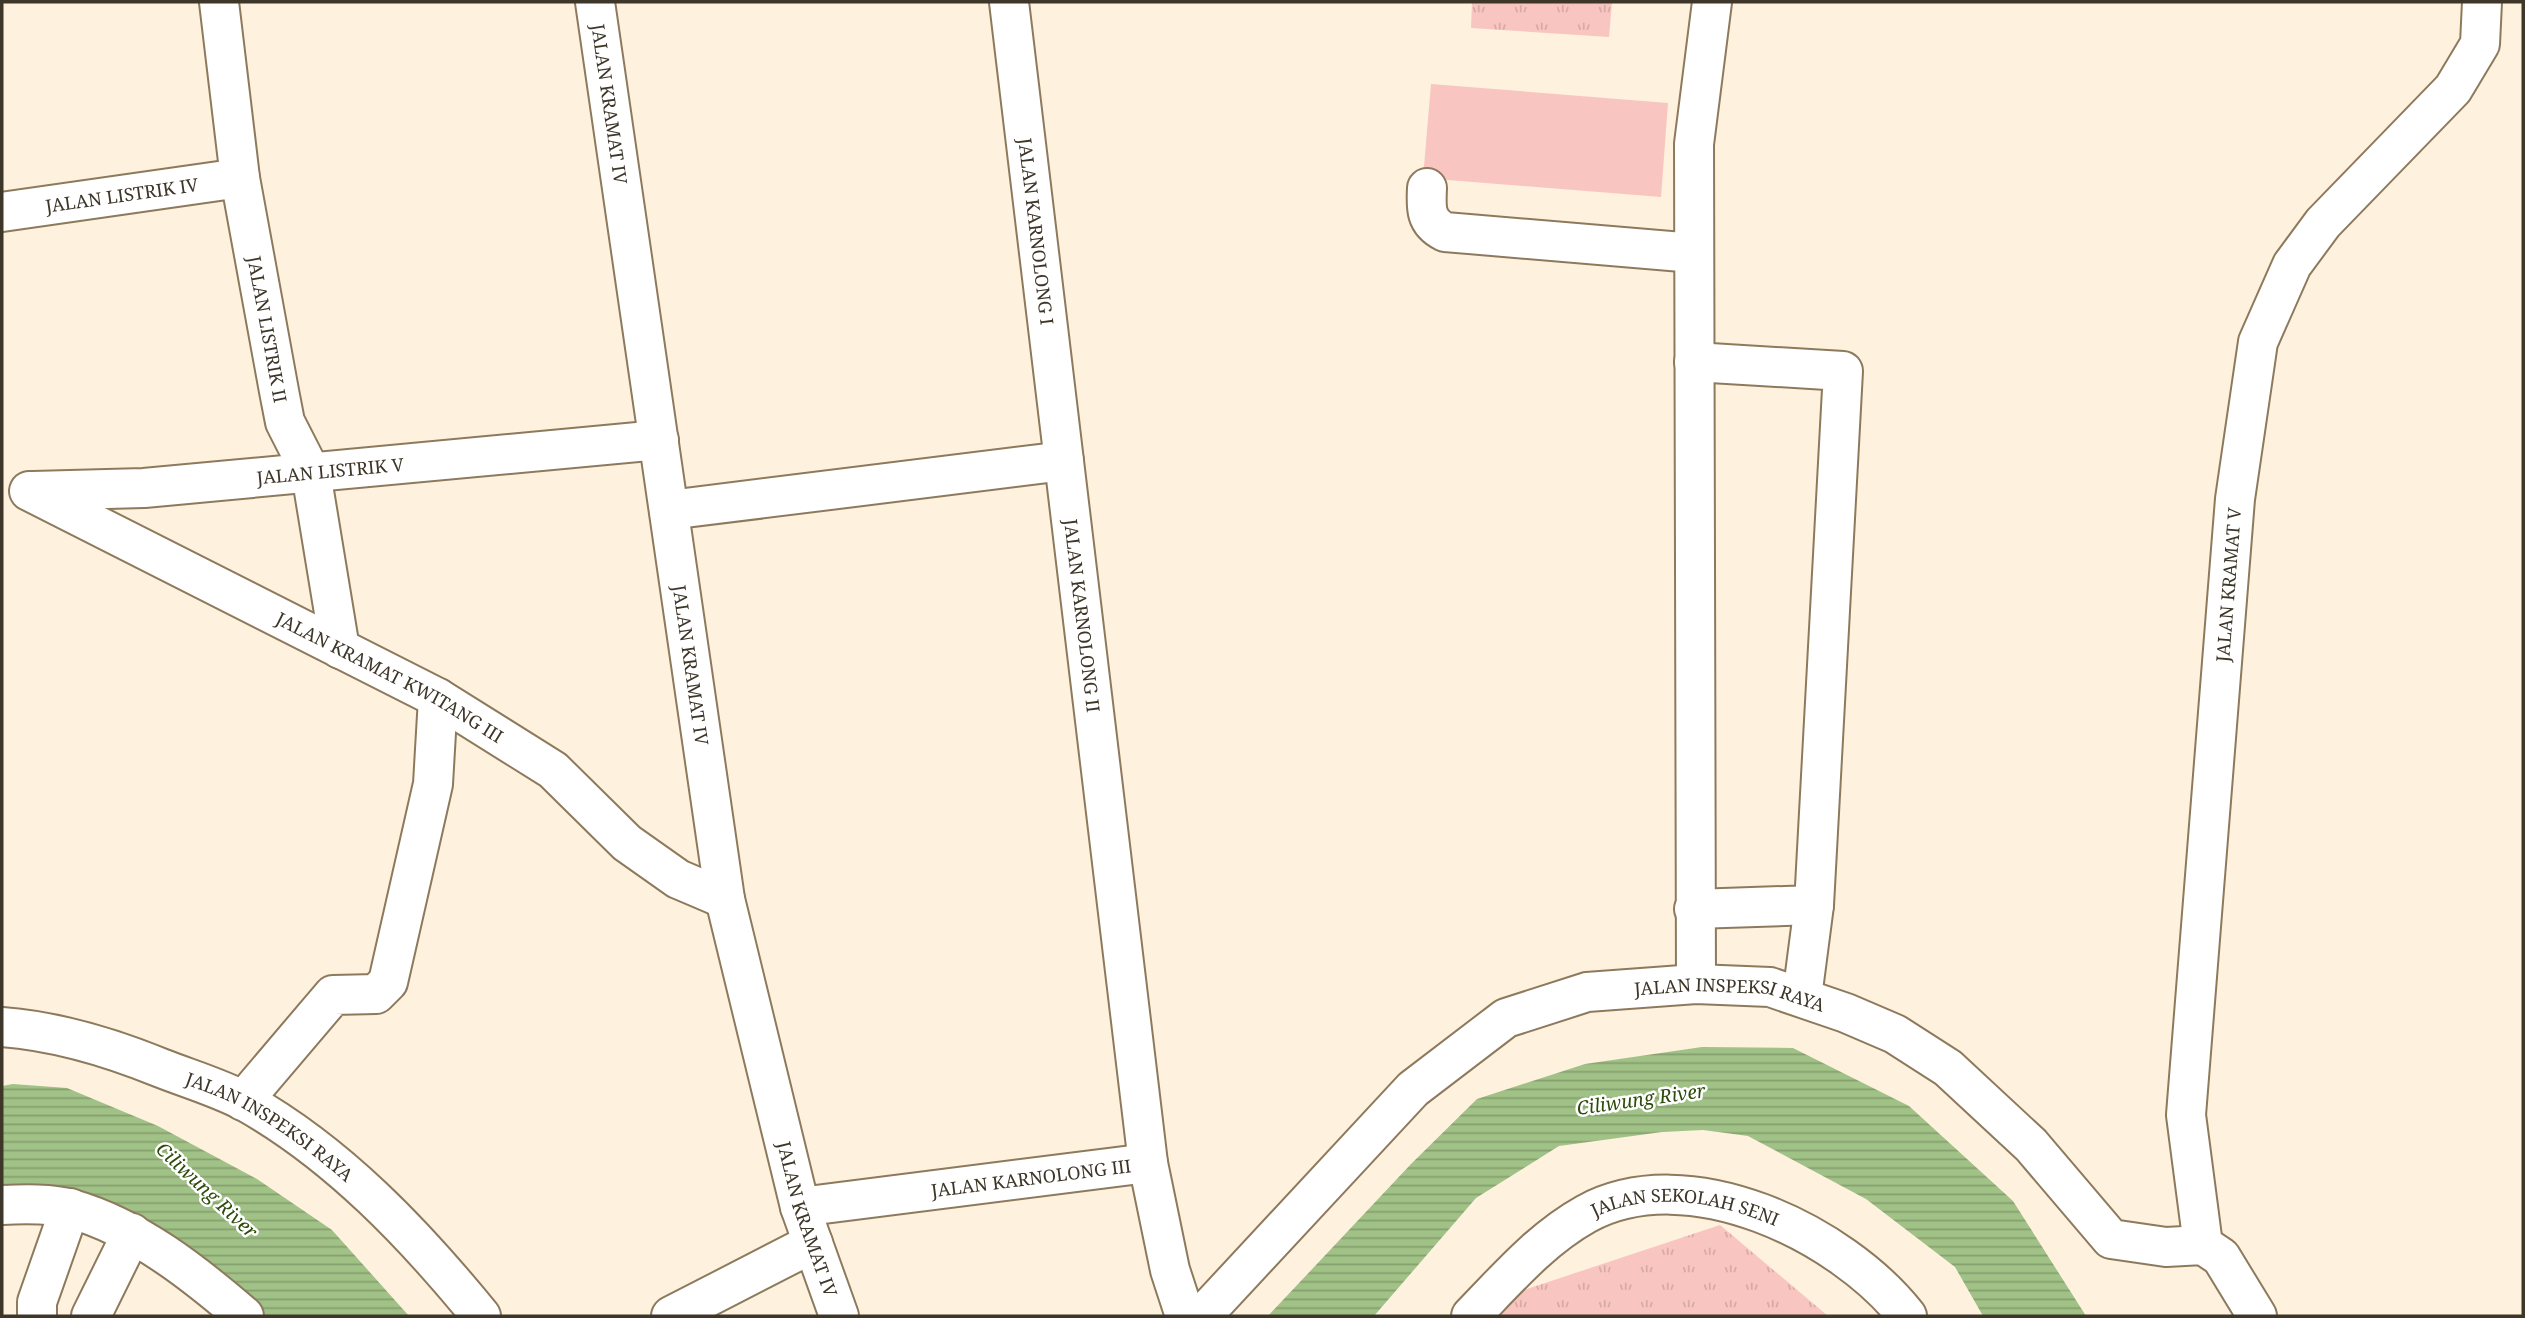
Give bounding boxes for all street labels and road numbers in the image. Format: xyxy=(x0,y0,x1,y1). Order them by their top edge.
street label: JALAN KRAMAT IV xyxy=(586,21,633,186)
street label: JALAN KARNOLONG I xyxy=(1013,136,1060,326)
street label: JALAN LISTRIK IV xyxy=(43,172,201,218)
street label: JALAN LISTRIK II xyxy=(242,253,293,405)
street label: JALAN LISTRIK V xyxy=(255,452,406,490)
street label: JALAN KRAMAT V xyxy=(2210,506,2246,664)
street label: JALAN KARNOLONG II xyxy=(1059,516,1106,714)
street label: JALAN KRAMAT IV xyxy=(667,582,715,748)
street label: JALAN KRAMAT KWITANG III xyxy=(271,606,508,748)
street label: JALAN INSPEKSI RAYA xyxy=(1632,972,1828,1017)
street label: JALAN INSPEKSI RAYA xyxy=(182,1066,359,1187)
street label: JALAN KRAMAT IV xyxy=(772,1138,843,1301)
street label: JALAN KARNOLONG III xyxy=(929,1153,1133,1202)
street label: JALAN SEKOLAH SENI xyxy=(1586,1183,1783,1231)

